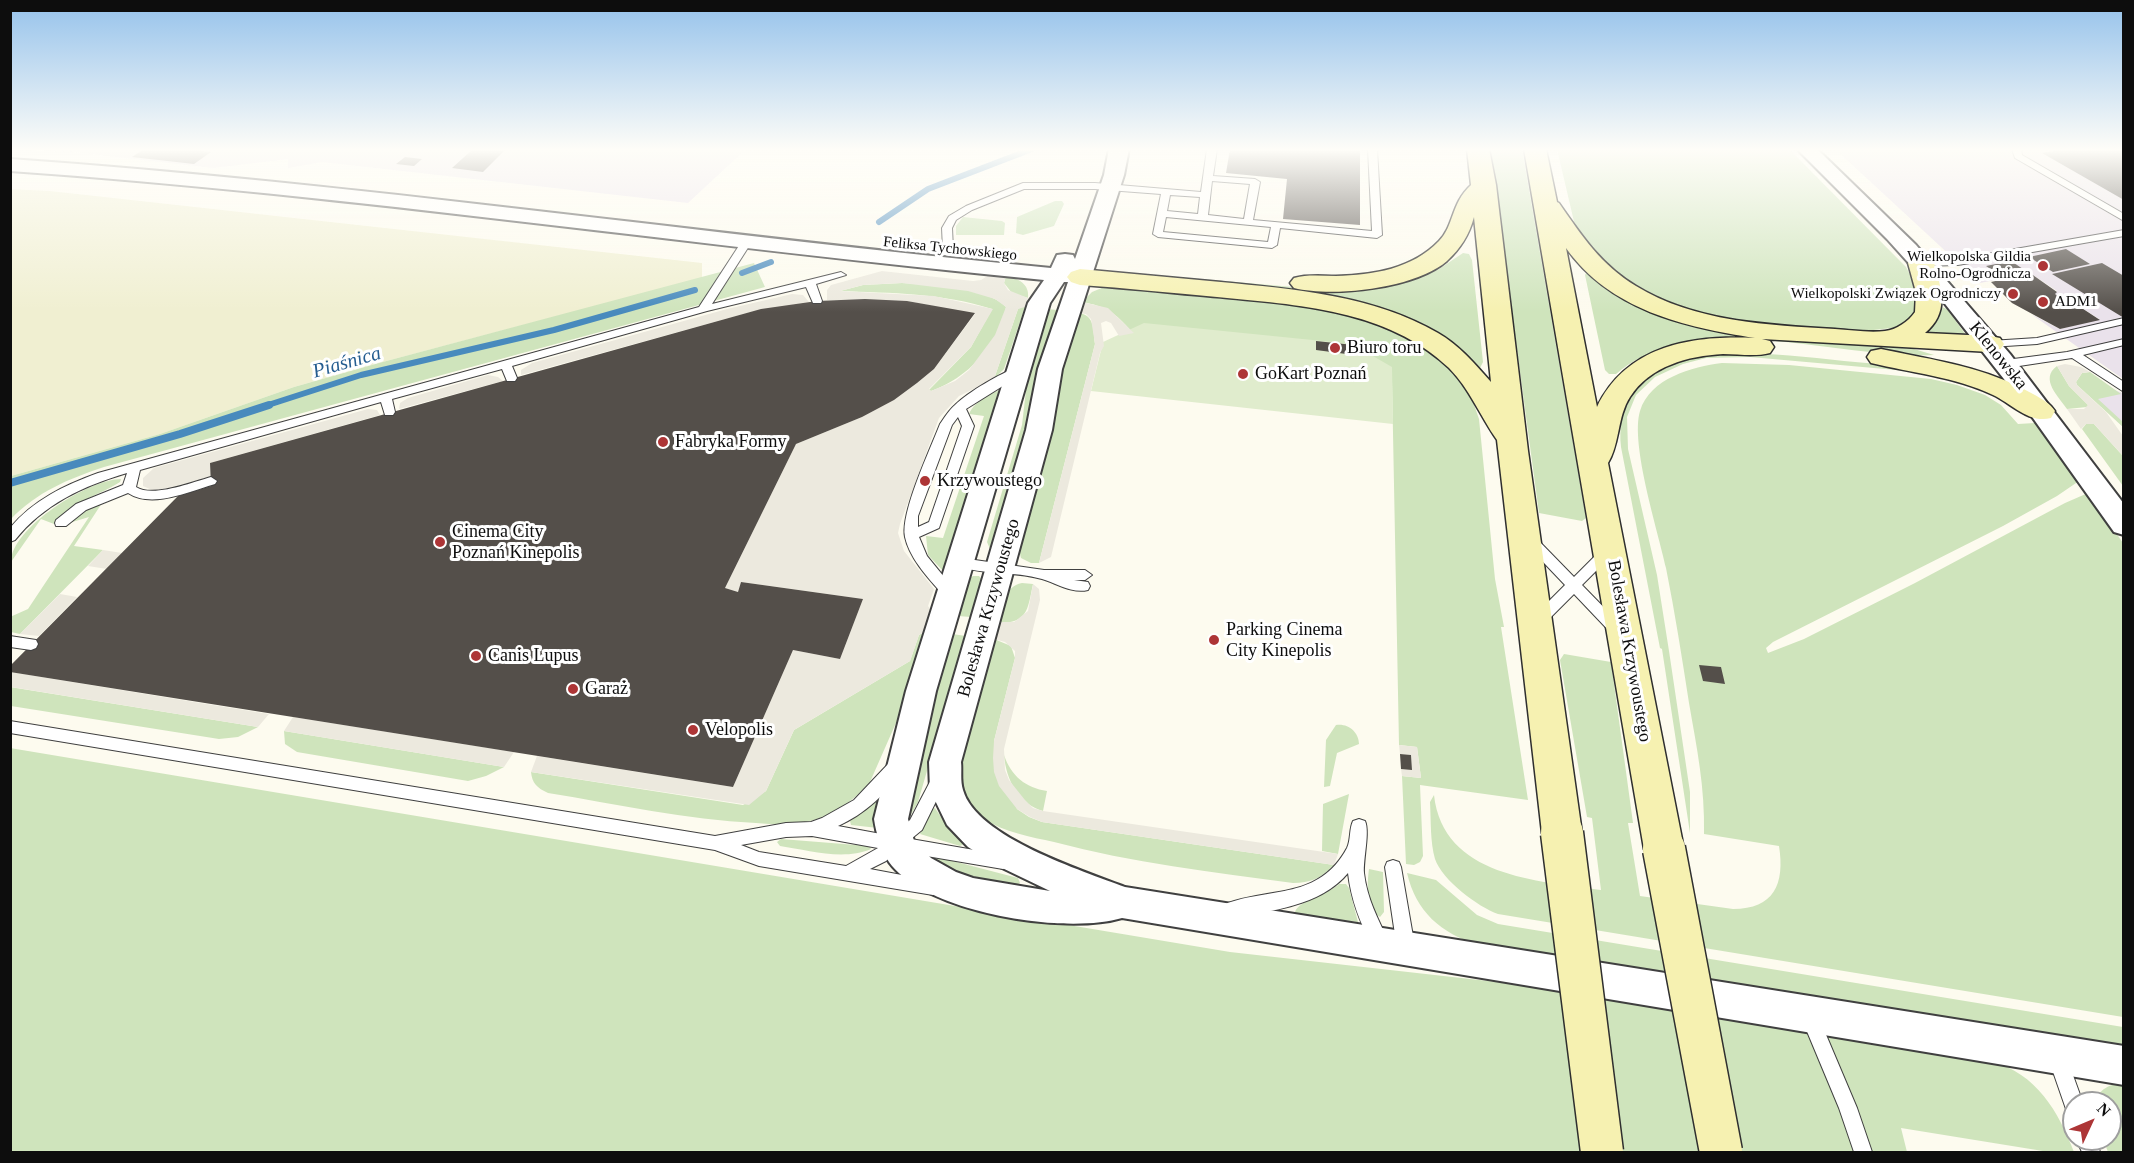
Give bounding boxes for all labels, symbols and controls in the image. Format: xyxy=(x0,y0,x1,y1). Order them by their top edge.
street label: Feliksa Tychowskiego xyxy=(882,233,1018,265)
place label: Wielkopolska Gildia Rolno-Ogrodnicza xyxy=(1907,248,2031,283)
marker: Wielkopolska Gildia Rolno-Ogrodnicza xyxy=(2036,259,2050,273)
place label: Wielkopolski Związek Ogrodniczy xyxy=(1791,285,2001,303)
marker: Wielkopolski Związek Ogrodniczy xyxy=(2006,287,2020,301)
place label: ADM1 xyxy=(2055,293,2098,311)
marker: ADM1 xyxy=(2036,295,2050,309)
street label: Klenowska xyxy=(1964,318,2032,394)
place label: Biuro toru xyxy=(1347,337,1421,359)
marker: Biuro toru xyxy=(1328,341,1342,355)
water label: Piaśnica xyxy=(310,342,384,384)
place label: GoKart Poznań xyxy=(1255,363,1366,385)
marker: GoKart Poznań xyxy=(1236,367,1250,381)
place label: Fabryka Formy xyxy=(675,431,786,453)
marker: Fabryka Formy xyxy=(656,435,670,449)
place label: Krzywoustego xyxy=(937,470,1042,492)
marker: Krzywoustego xyxy=(918,474,932,488)
street label: Bolesława Krzywoustego xyxy=(953,516,1025,700)
place label: Cinema City Poznań Kinepolis xyxy=(452,521,579,564)
marker: Cinema City Poznań Kinepolis xyxy=(433,535,447,549)
street label: Bolesława Krzywoustego xyxy=(1602,558,1656,744)
place label: Parking Cinema City Kinepolis xyxy=(1226,619,1342,662)
marker: Parking Cinema City Kinepolis xyxy=(1207,633,1221,647)
place label: Canis Lupus xyxy=(488,645,579,667)
marker: Canis Lupus xyxy=(469,649,483,663)
place label: Garaż xyxy=(585,678,628,700)
marker: Garaż xyxy=(566,682,580,696)
place label: Velopolis xyxy=(705,719,773,741)
marker: Velopolis xyxy=(686,723,700,737)
north arrow xyxy=(2062,1091,2122,1151)
text: N xyxy=(2094,1099,2114,1120)

